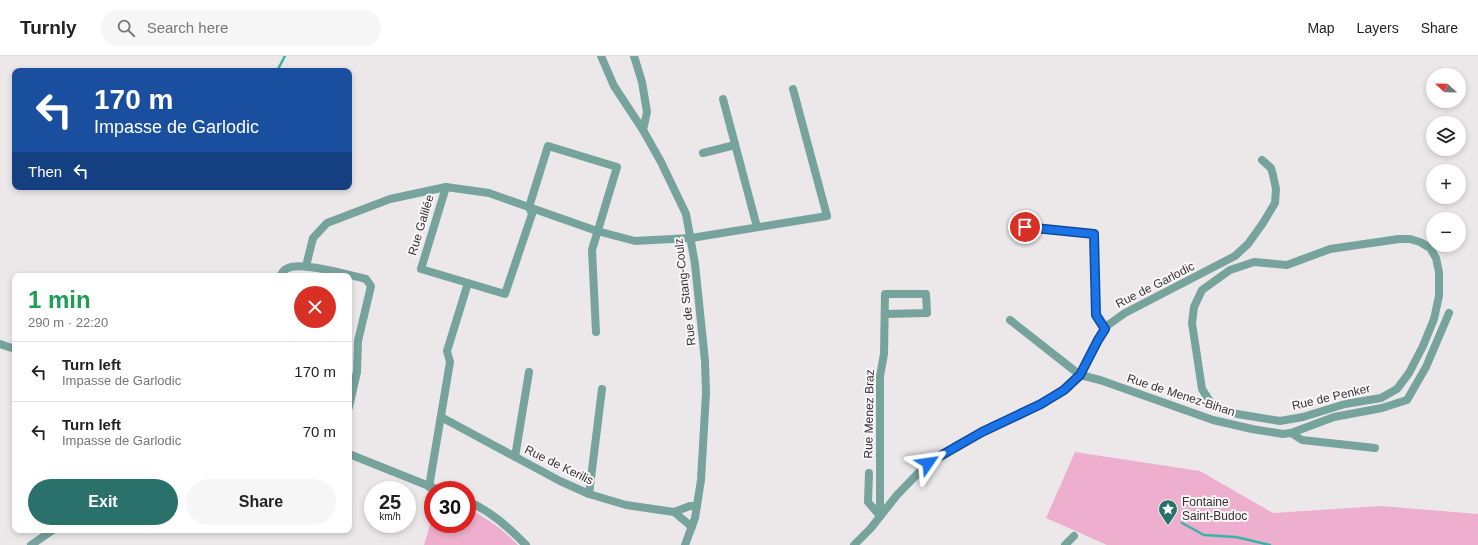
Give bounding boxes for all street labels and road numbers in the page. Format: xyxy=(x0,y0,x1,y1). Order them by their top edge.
street label: Rue Galilée xyxy=(405,193,437,257)
street label: Rue de Stang-Coulz xyxy=(671,238,699,346)
street label: Rue de Garlodic xyxy=(1113,259,1197,311)
street label: Rue Menez Braz xyxy=(861,369,877,459)
street label: Rue de Menez-Bihan xyxy=(1125,371,1237,419)
street label: Rue de Penker xyxy=(1290,381,1372,413)
street label: Rue de Kerilis xyxy=(522,442,596,488)

